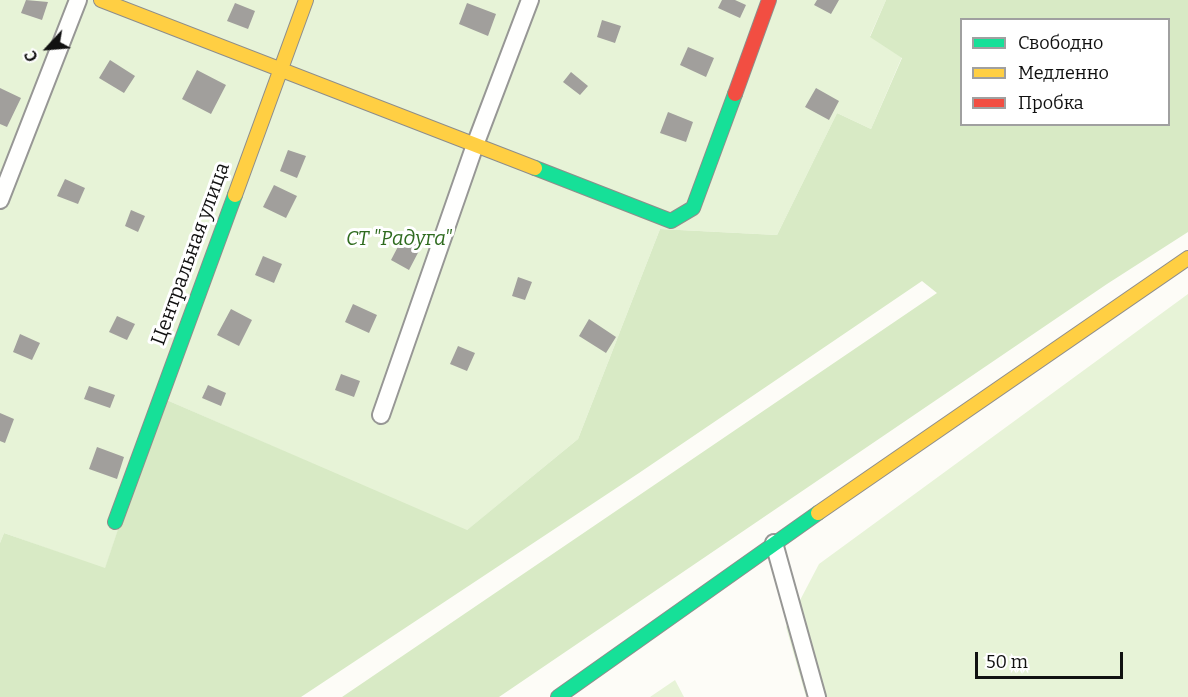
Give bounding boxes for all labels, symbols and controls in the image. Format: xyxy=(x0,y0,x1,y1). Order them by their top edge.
north arrow xyxy=(18,18,78,78)
legend xyxy=(960,18,1170,126)
text: Свободно xyxy=(1018,32,1103,54)
text: С xyxy=(21,47,42,65)
text: Медленно xyxy=(1018,62,1109,84)
text: Пробка xyxy=(1018,92,1084,114)
street label: Центральная улица xyxy=(147,159,235,349)
park label: СТ "Радуга" xyxy=(346,227,452,251)
scale bar xyxy=(978,640,1126,678)
text: 50 m xyxy=(986,651,1028,673)

